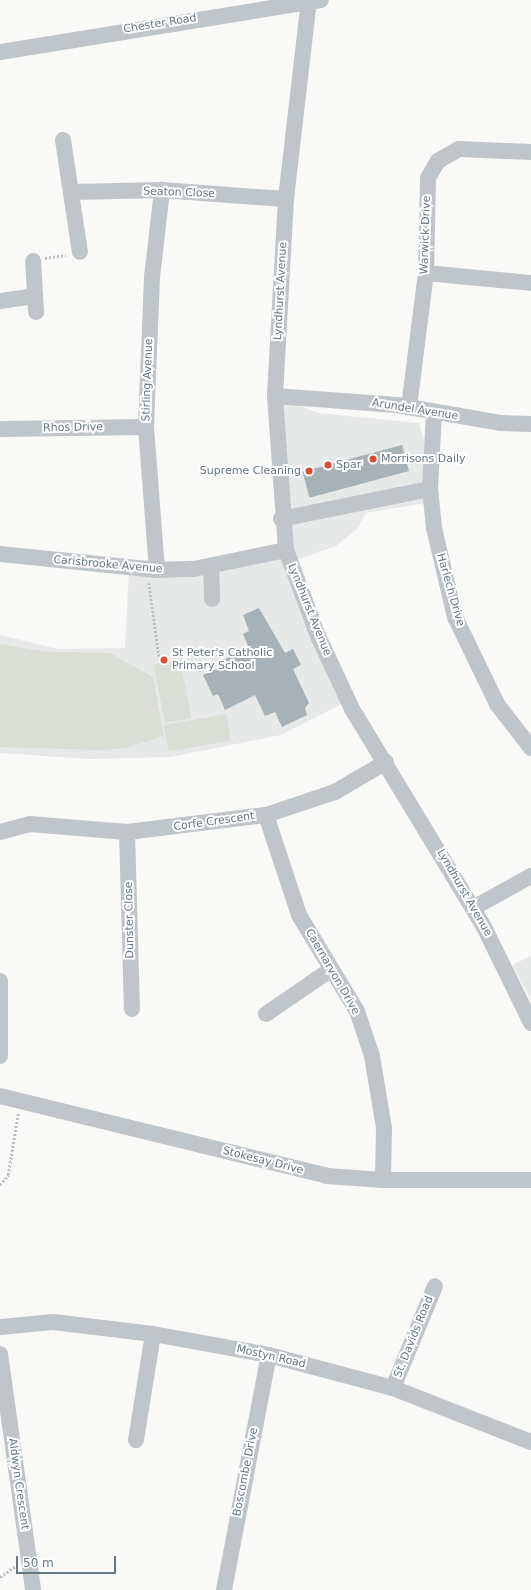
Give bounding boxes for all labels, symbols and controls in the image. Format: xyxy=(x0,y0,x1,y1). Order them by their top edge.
street label: Chester Road xyxy=(122,12,198,36)
street label: Seaton Close xyxy=(143,185,215,201)
street label: Warwick Drive xyxy=(418,195,434,275)
street label: Lyndhurst Avenue xyxy=(272,241,290,341)
street label: Stirling Avenue xyxy=(140,338,156,422)
street label: Arundel Avenue xyxy=(371,397,459,423)
street label: Rhos Drive xyxy=(43,421,103,435)
place label: Morrisons Daily xyxy=(381,452,466,466)
marker: Morrisons Daily xyxy=(368,454,378,464)
place label: Spar xyxy=(336,458,361,472)
marker: Spar xyxy=(323,460,333,470)
place label: Supreme Cleaning xyxy=(200,464,301,478)
marker: Supreme Cleaning xyxy=(304,466,314,476)
street label: Harlech Drive xyxy=(433,552,467,628)
street label: Carisbrooke Avenue xyxy=(53,554,163,576)
street label: Lyndhurst Avenue xyxy=(284,562,334,658)
place label: St Peter's Catholic Primary School xyxy=(172,647,272,673)
marker: St Peter's Catholic Primary School xyxy=(159,655,169,665)
street label: Corfe Crescent xyxy=(173,810,255,834)
street label: Lyndhurst Avenue xyxy=(434,847,494,939)
street label: Dunster Close xyxy=(123,881,137,959)
street label: Caernarvon Drive xyxy=(302,927,362,1017)
street label: Stokesay Drive xyxy=(221,1145,305,1177)
street label: St. Davids Road xyxy=(392,1294,436,1380)
street label: Mostyn Road xyxy=(235,1343,307,1371)
street label: Boscombe Drive xyxy=(231,1427,261,1517)
street label: Aldwyn Crescent xyxy=(5,1437,31,1531)
scale bar xyxy=(18,1548,118,1574)
text: 50 m xyxy=(23,1556,54,1570)

